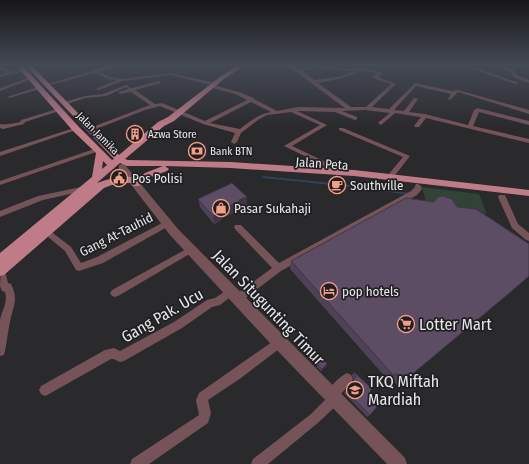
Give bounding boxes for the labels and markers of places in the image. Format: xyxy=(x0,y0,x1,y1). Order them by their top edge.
building icon: Azwa Store xyxy=(125,124,145,144)
place label: Azwa Store xyxy=(148,128,197,141)
bank icon: Bank BTN xyxy=(187,141,207,161)
place label: Bank BTN xyxy=(210,145,252,158)
public building icon: Pos Polisi xyxy=(109,168,129,188)
place label: Pos Polisi xyxy=(132,171,183,186)
cafe icon: Southville xyxy=(327,175,347,195)
place label: Southville xyxy=(350,178,403,193)
shop icon: Pasar Sukahaji xyxy=(211,198,231,218)
place label: Pasar Sukahaji xyxy=(234,201,311,216)
hotel icon: pop hotels xyxy=(319,281,339,301)
place label: pop hotels xyxy=(342,284,399,299)
supermarket icon: Lotter Mart xyxy=(396,314,416,334)
place label: Lotter Mart xyxy=(419,315,492,334)
place label: TKQ Miftah Mardiah xyxy=(368,372,439,409)
school or university icon: TKQ Miftah Mardiah xyxy=(345,380,365,400)

